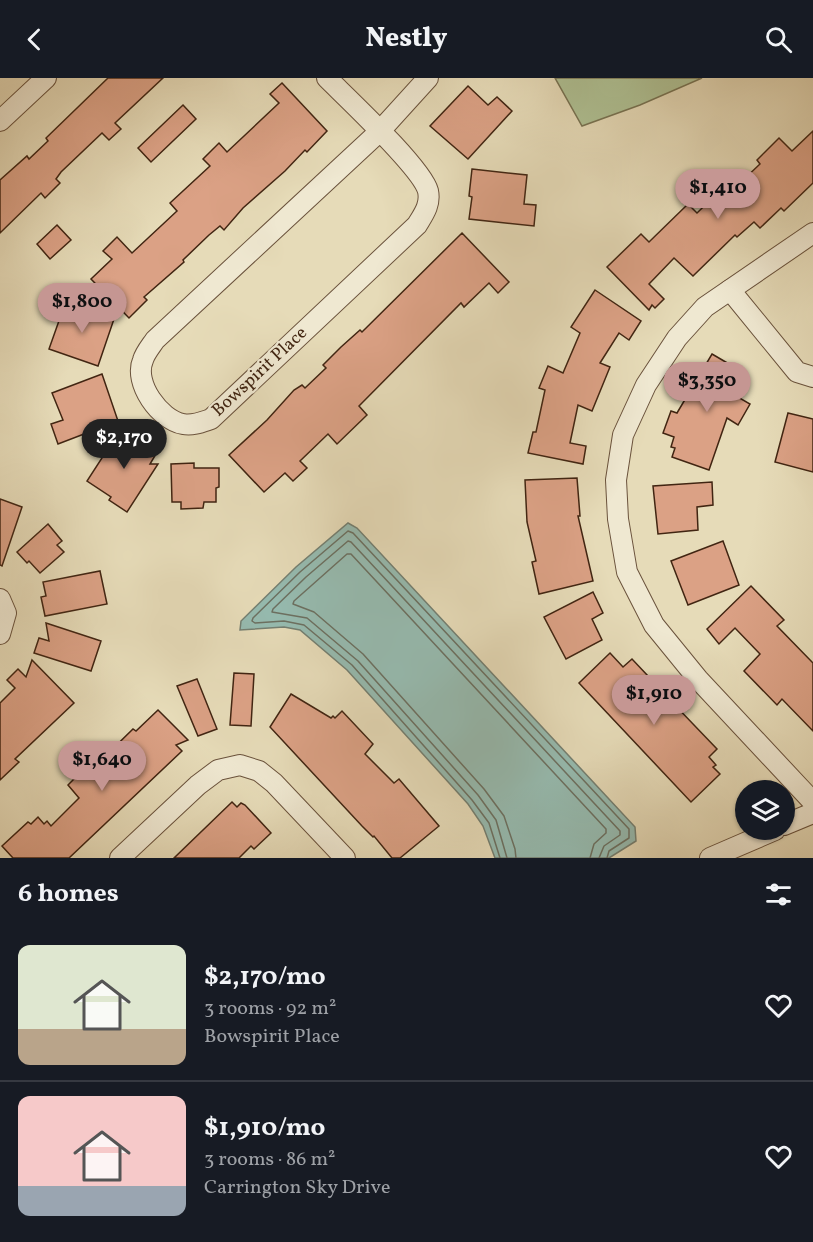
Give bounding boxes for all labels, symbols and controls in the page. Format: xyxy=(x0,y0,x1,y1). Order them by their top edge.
text: Nestly xyxy=(366,20,447,58)
icon: back xyxy=(18,23,51,56)
icon: search xyxy=(762,23,795,56)
pin: $1,410 xyxy=(669,169,767,220)
text: $1,410 xyxy=(689,174,747,202)
pin: $1,800 xyxy=(33,283,131,334)
text: $1,800 xyxy=(52,288,112,316)
street label: Bowspirit Place xyxy=(207,321,313,423)
pin: $3,350 xyxy=(658,362,756,413)
text: $3,350 xyxy=(678,367,736,395)
pin: $2,170 xyxy=(75,419,173,470)
text: $2,170 xyxy=(96,424,152,452)
pin: $1,910 xyxy=(605,675,703,726)
text: $1,910 xyxy=(626,680,682,708)
pin: $1,640 xyxy=(53,741,151,792)
text: $1,640 xyxy=(72,746,132,774)
map controls xyxy=(735,780,795,840)
button: layers xyxy=(735,780,795,840)
text: 6 homes xyxy=(18,876,119,912)
icon: filters xyxy=(762,878,795,911)
text: $2,170/mo xyxy=(204,959,326,995)
icon: home xyxy=(66,969,138,1041)
icon: heart xyxy=(762,989,795,1022)
text: 3 rooms · 92 m² xyxy=(204,995,336,1023)
text: Bowspirit Place xyxy=(204,1023,340,1051)
text: $1,910/mo xyxy=(204,1110,325,1146)
icon: home xyxy=(66,1120,138,1192)
icon: heart xyxy=(762,1140,795,1173)
text: 3 rooms · 86 m² xyxy=(204,1146,335,1174)
text: Carrington Sky Drive xyxy=(204,1174,390,1202)

